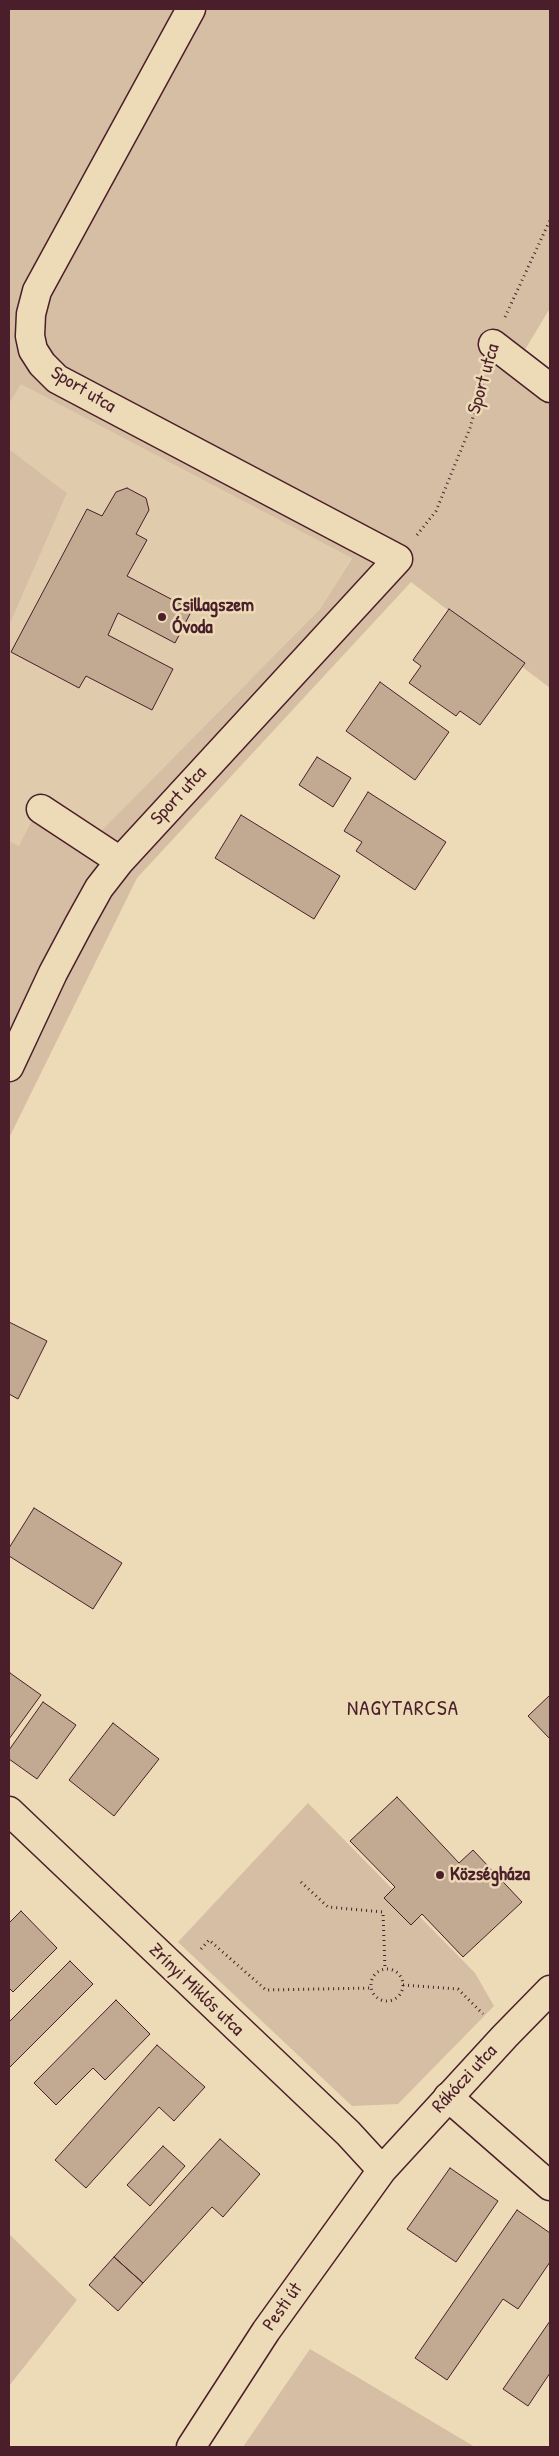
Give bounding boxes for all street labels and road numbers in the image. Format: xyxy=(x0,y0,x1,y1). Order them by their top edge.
street label: Sport utca xyxy=(463,341,505,417)
street label: Sport utca xyxy=(46,362,120,418)
street label: Sport utca xyxy=(146,762,212,830)
street label: Zrínyi Miklós utca xyxy=(144,1939,248,2041)
street label: Rákóczi utca xyxy=(428,2040,502,2118)
street label: Pesti út xyxy=(258,2279,308,2335)

